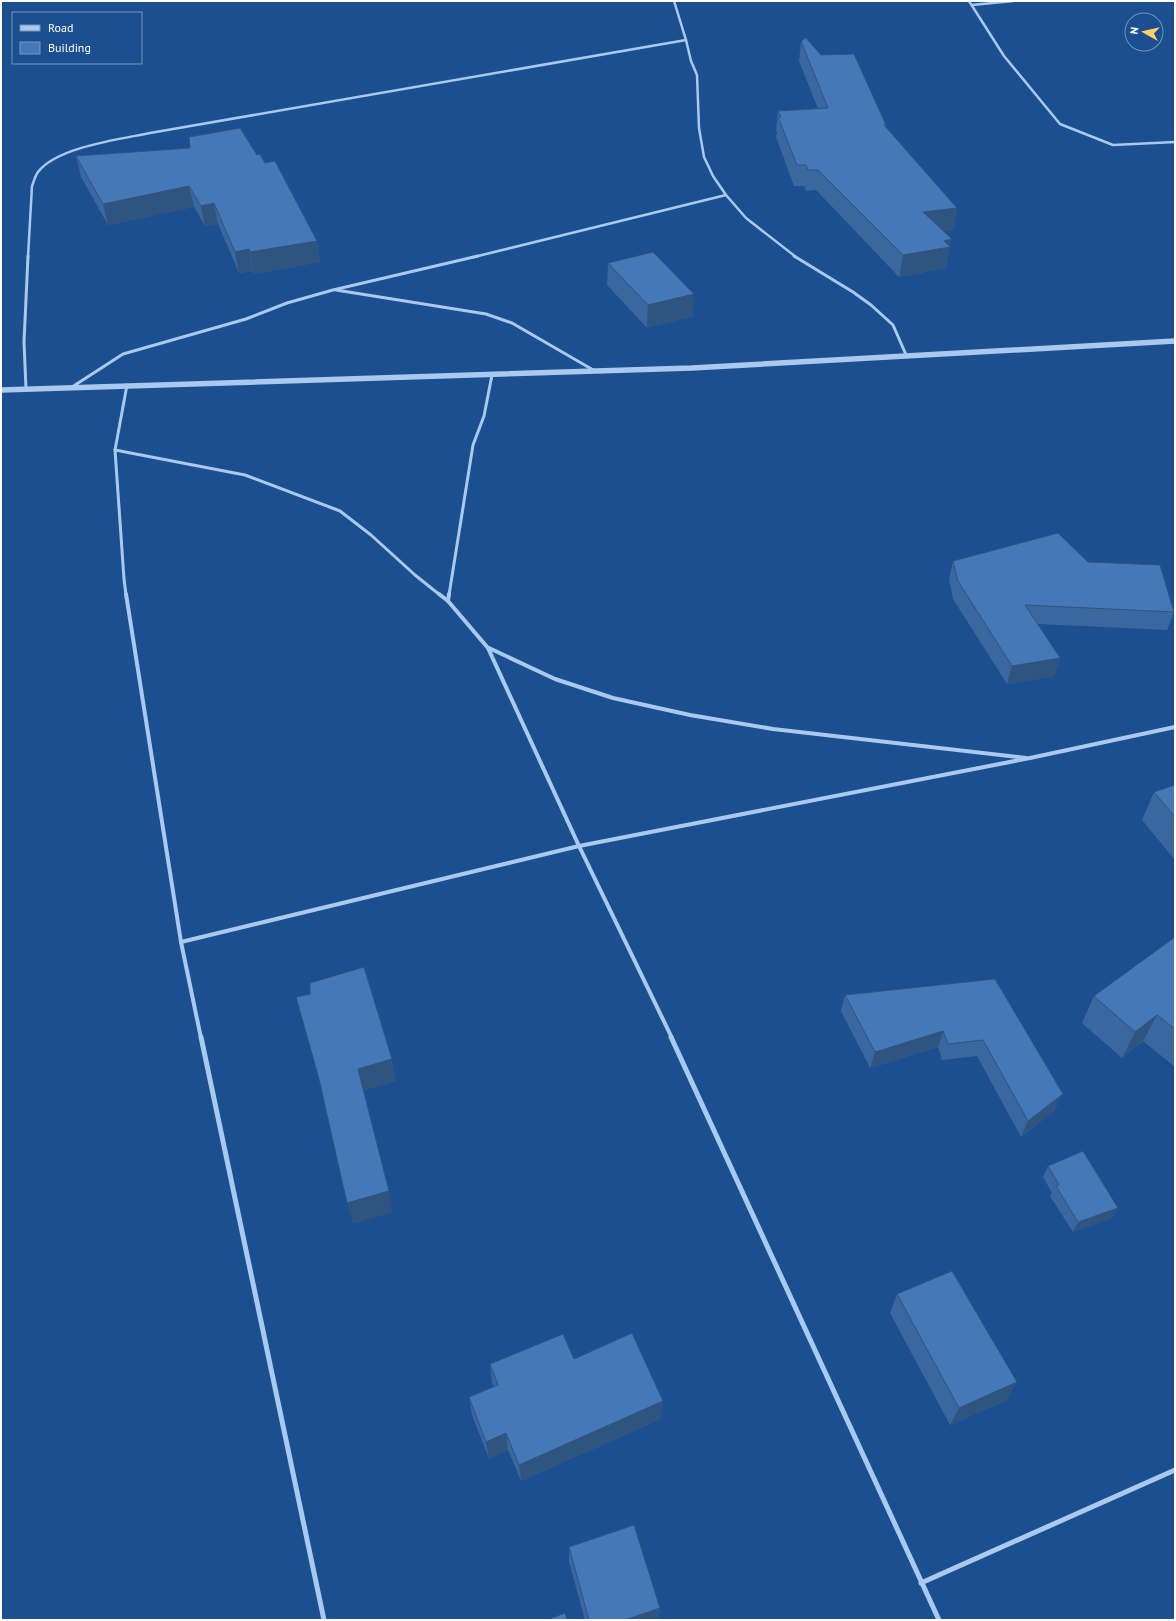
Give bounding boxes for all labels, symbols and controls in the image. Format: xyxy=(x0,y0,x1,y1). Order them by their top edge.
legend xyxy=(12,12,142,64)
north arrow xyxy=(1124,12,1164,52)
text: Road xyxy=(48,20,73,35)
text: N xyxy=(1127,26,1142,35)
text: Building xyxy=(48,40,91,55)

